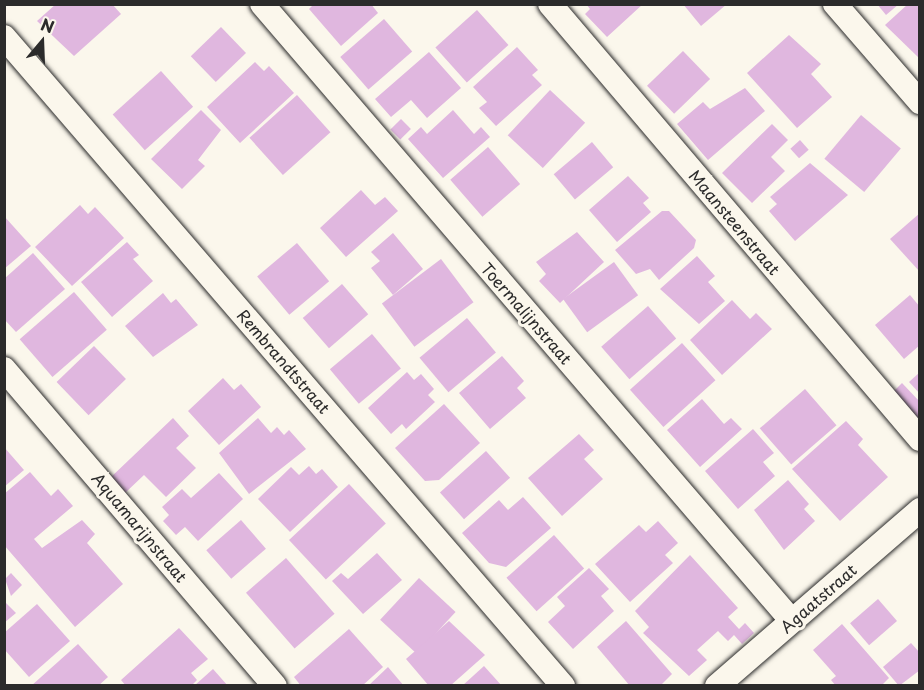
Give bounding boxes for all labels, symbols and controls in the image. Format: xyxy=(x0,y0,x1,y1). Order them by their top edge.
north arrow xyxy=(12,12,72,72)
text: N xyxy=(38,12,58,38)
street label: Maansteenstraat xyxy=(686,166,784,278)
street label: Toermalijnstraat xyxy=(478,258,576,368)
street label: Rembrandtstraat xyxy=(234,305,334,417)
street label: Aquamarijnstraat xyxy=(89,468,191,586)
street label: Agaatstraat xyxy=(776,560,860,636)

